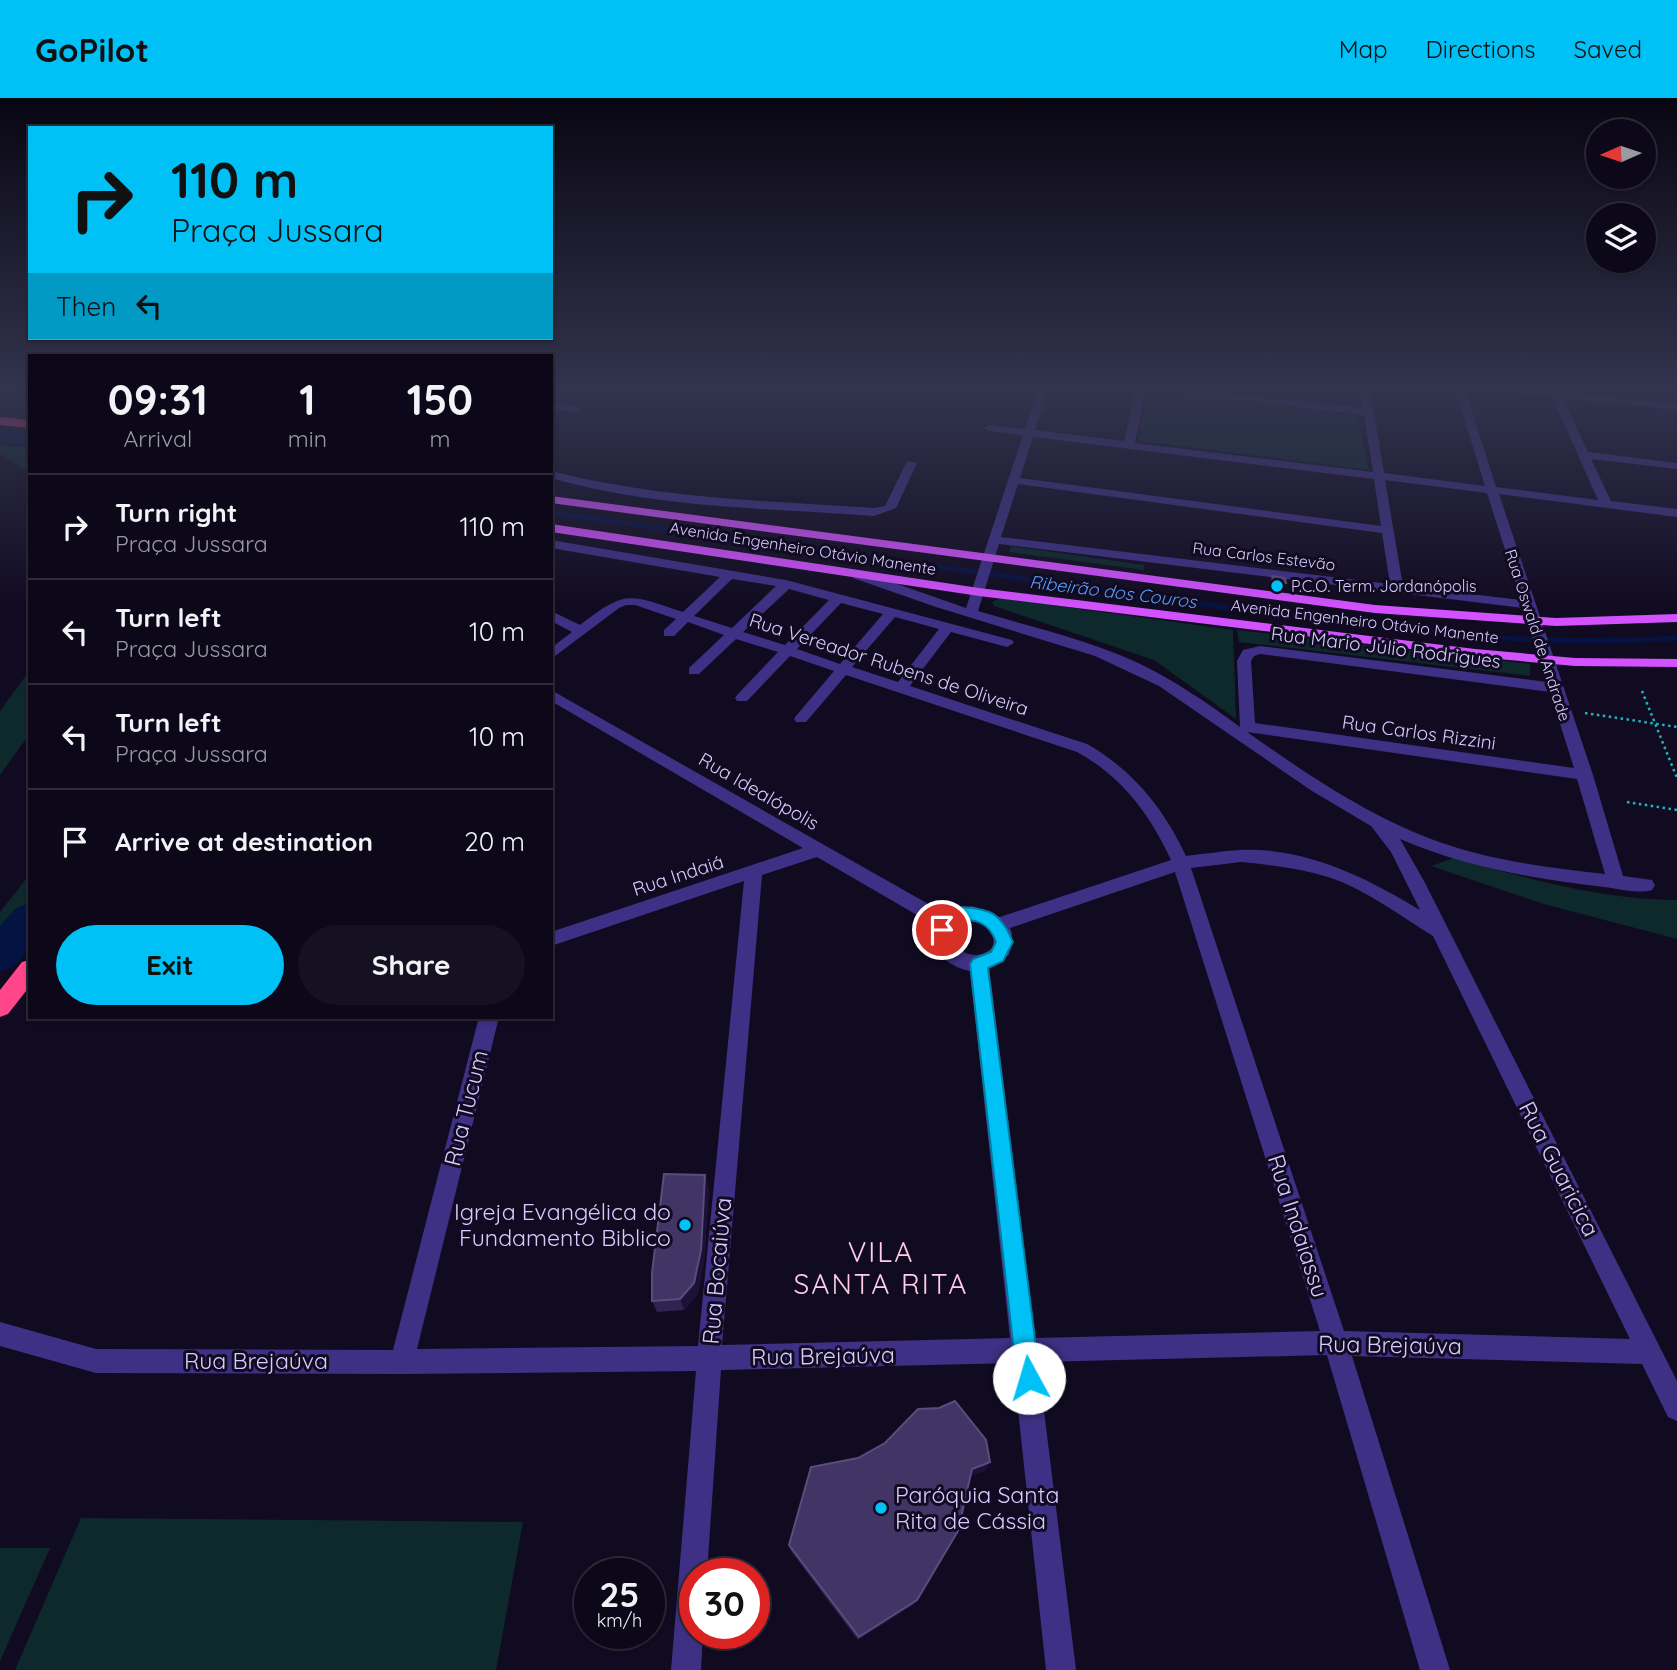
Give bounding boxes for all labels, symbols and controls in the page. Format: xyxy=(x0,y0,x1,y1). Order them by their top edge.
text: GoPilot xyxy=(35,29,149,70)
text: Map xyxy=(1339,34,1388,64)
text: Directions xyxy=(1426,34,1536,64)
text: Saved xyxy=(1574,34,1642,64)
north arrow xyxy=(1586,119,1656,189)
map controls xyxy=(1586,119,1656,273)
text: 110 m xyxy=(171,149,298,210)
icon: right xyxy=(56,154,147,245)
button: layers xyxy=(1586,203,1656,273)
text: Praça Jussara xyxy=(171,210,384,250)
icon: left xyxy=(130,287,168,325)
text: Then xyxy=(56,290,116,323)
text: 09:31 xyxy=(108,373,208,426)
text: 1 xyxy=(299,373,316,426)
text: 150 xyxy=(407,373,473,426)
text: Arrival xyxy=(123,424,192,453)
text: min xyxy=(288,424,327,453)
text: m xyxy=(429,424,450,453)
text: Turn right xyxy=(115,496,237,529)
icon: right xyxy=(56,508,94,546)
text: 110 m xyxy=(459,510,525,543)
street label: Avenida Engenheiro Otávio Manente xyxy=(668,517,938,579)
text: Praça Jussara xyxy=(115,529,268,558)
street label: Rua Carlos Estevão xyxy=(1191,537,1337,575)
street label: Rua Oswald de Andrade xyxy=(1501,546,1575,724)
water label: Ribeirão dos Couros xyxy=(1028,570,1199,613)
place label: P.C.O. Term. Jordanópolis xyxy=(1291,576,1476,596)
marker: P.C.O. Term. Jordanópolis xyxy=(1269,578,1285,594)
street label: Avenida Engenheiro Otávio Manente xyxy=(1230,595,1500,647)
text: Turn left xyxy=(115,601,222,634)
street label: Rua Vereador Rubens de Oliveira xyxy=(746,607,1032,721)
icon: left xyxy=(56,613,94,651)
text: 10 m xyxy=(469,615,525,648)
street label: Rua Mario Júlio Rodrigues xyxy=(1270,621,1502,673)
text: Praça Jussara xyxy=(115,634,268,663)
text: Turn left xyxy=(115,706,222,739)
street label: Rua Carlos Rizzini xyxy=(1341,709,1497,755)
icon: left xyxy=(56,718,94,756)
text: 10 m xyxy=(469,720,525,753)
text: Praça Jussara xyxy=(115,739,268,768)
street label: Rua Idealópolis xyxy=(695,747,823,835)
icon: arrive xyxy=(56,823,94,861)
text: Arrive at destination xyxy=(115,825,373,858)
text: 20 m xyxy=(464,825,525,858)
street label: Rua Indaiá xyxy=(629,849,727,901)
pin xyxy=(912,900,972,960)
icon: arrive xyxy=(923,911,961,949)
button: Exit xyxy=(56,925,284,1005)
button: Share xyxy=(298,925,525,1005)
street label: Rua Tucum xyxy=(437,1047,494,1169)
street label: Rua Guaricica xyxy=(1513,1096,1606,1241)
street label: Rua Indaiassu xyxy=(1262,1151,1335,1301)
street label: Rua Bocaiúva xyxy=(696,1196,737,1346)
place label: Igreja Evangélica do Fundamento Biblico xyxy=(454,1197,671,1252)
marker: Igreja Evangélica do Fundamento Biblico xyxy=(677,1217,693,1233)
district label: VILA SANTA RITA xyxy=(794,1234,968,1301)
street label: Rua Brejaúva xyxy=(1318,1329,1462,1360)
street label: Rua Brejaúva xyxy=(751,1340,895,1371)
position arrow xyxy=(992,1341,1066,1415)
street label: Rua Brejaúva xyxy=(184,1346,328,1375)
place label: Paróquia Santa Rita de Cássia xyxy=(895,1480,1059,1535)
marker: Paróquia Santa Rita de Cássia xyxy=(873,1500,889,1516)
speed limit sign: 30 xyxy=(679,1558,770,1649)
text: 25 xyxy=(599,1572,640,1616)
text: km/h xyxy=(597,1609,642,1632)

